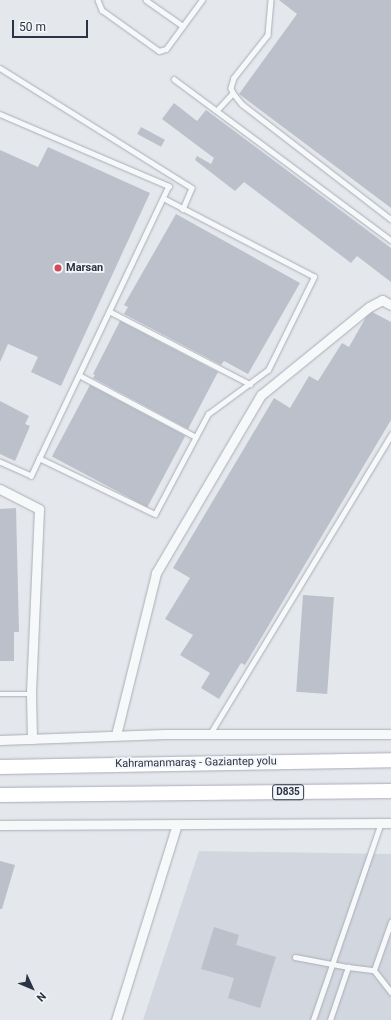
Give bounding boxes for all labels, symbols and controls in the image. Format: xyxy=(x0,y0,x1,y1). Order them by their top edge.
scale bar xyxy=(14,12,90,38)
text: 50 m xyxy=(19,20,46,34)
place label: Marsan xyxy=(66,261,103,275)
marker: Marsan xyxy=(53,263,63,273)
street label: Kahramanmaraş - Gaziantep yolu xyxy=(115,755,277,771)
road number: D835 xyxy=(272,784,304,800)
north arrow xyxy=(12,968,52,1008)
text: N xyxy=(34,989,48,1004)

